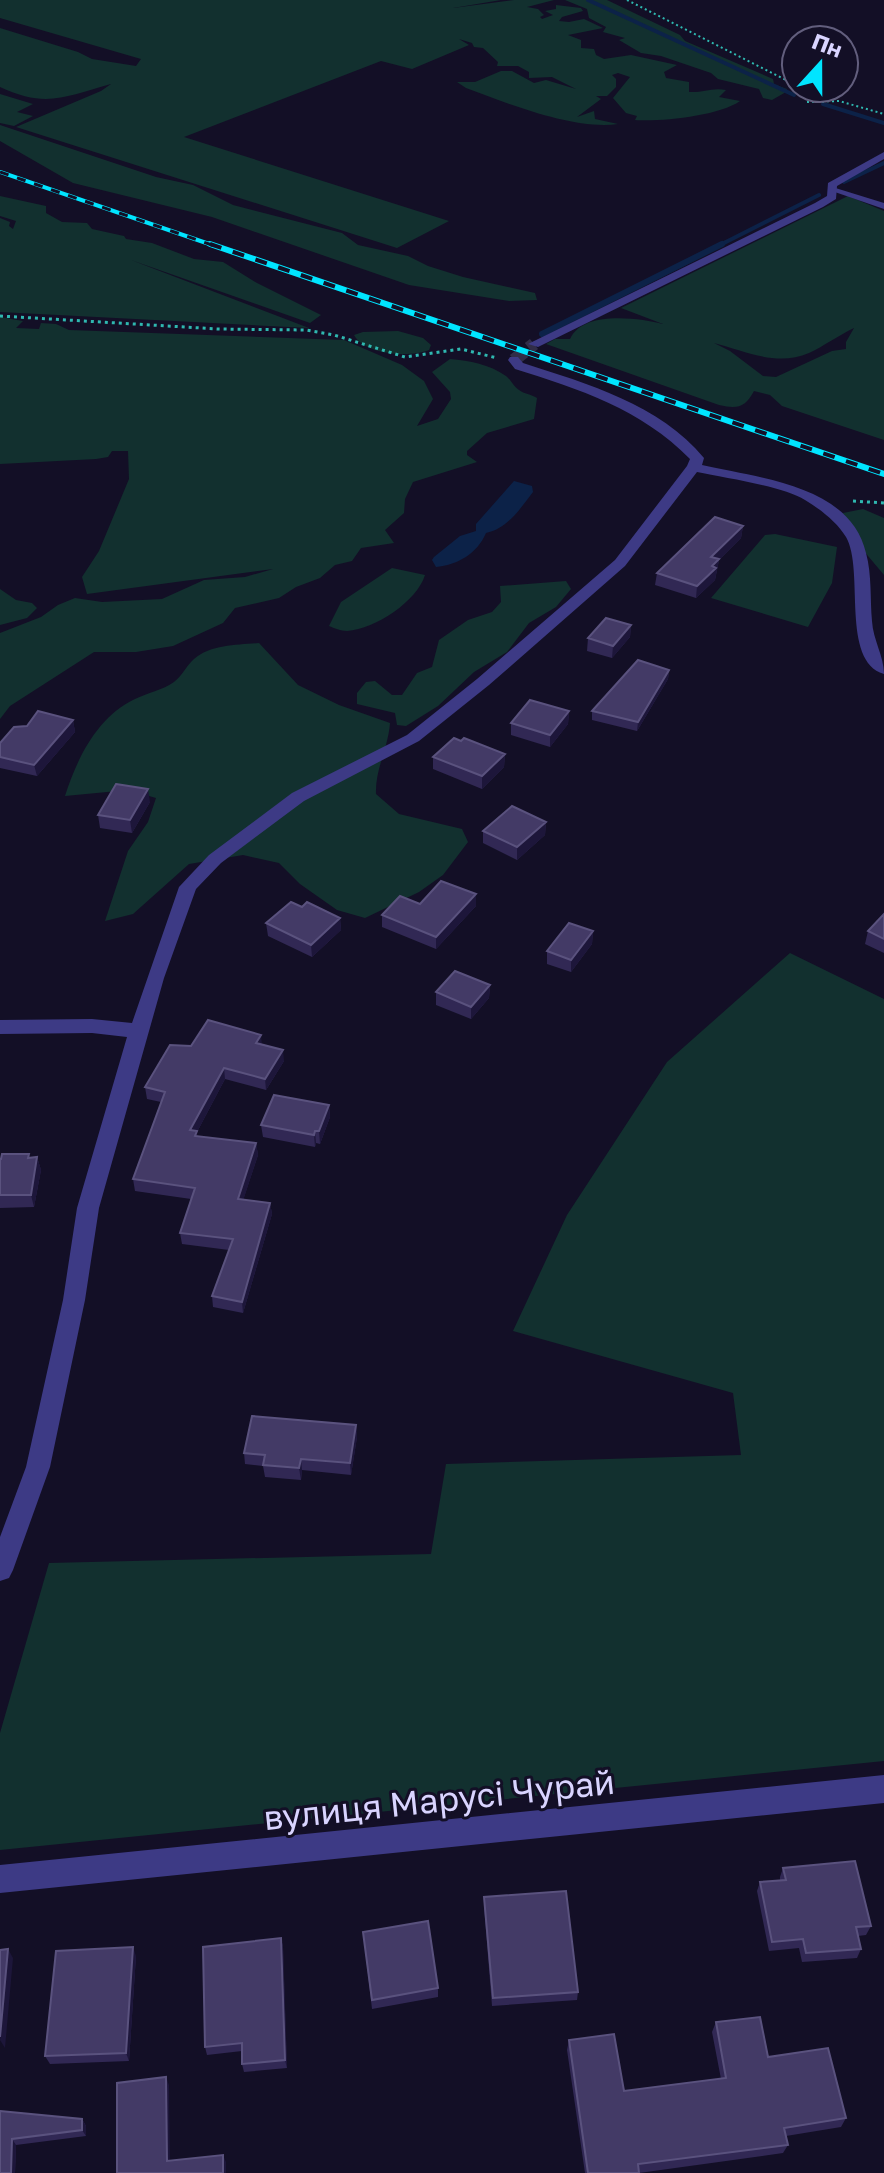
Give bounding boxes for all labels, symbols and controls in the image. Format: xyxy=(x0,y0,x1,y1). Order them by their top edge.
north arrow xyxy=(780,24,860,104)
text: Пн xyxy=(809,27,846,63)
street label: вулиця Марусі Чурай xyxy=(262,1761,616,1837)

